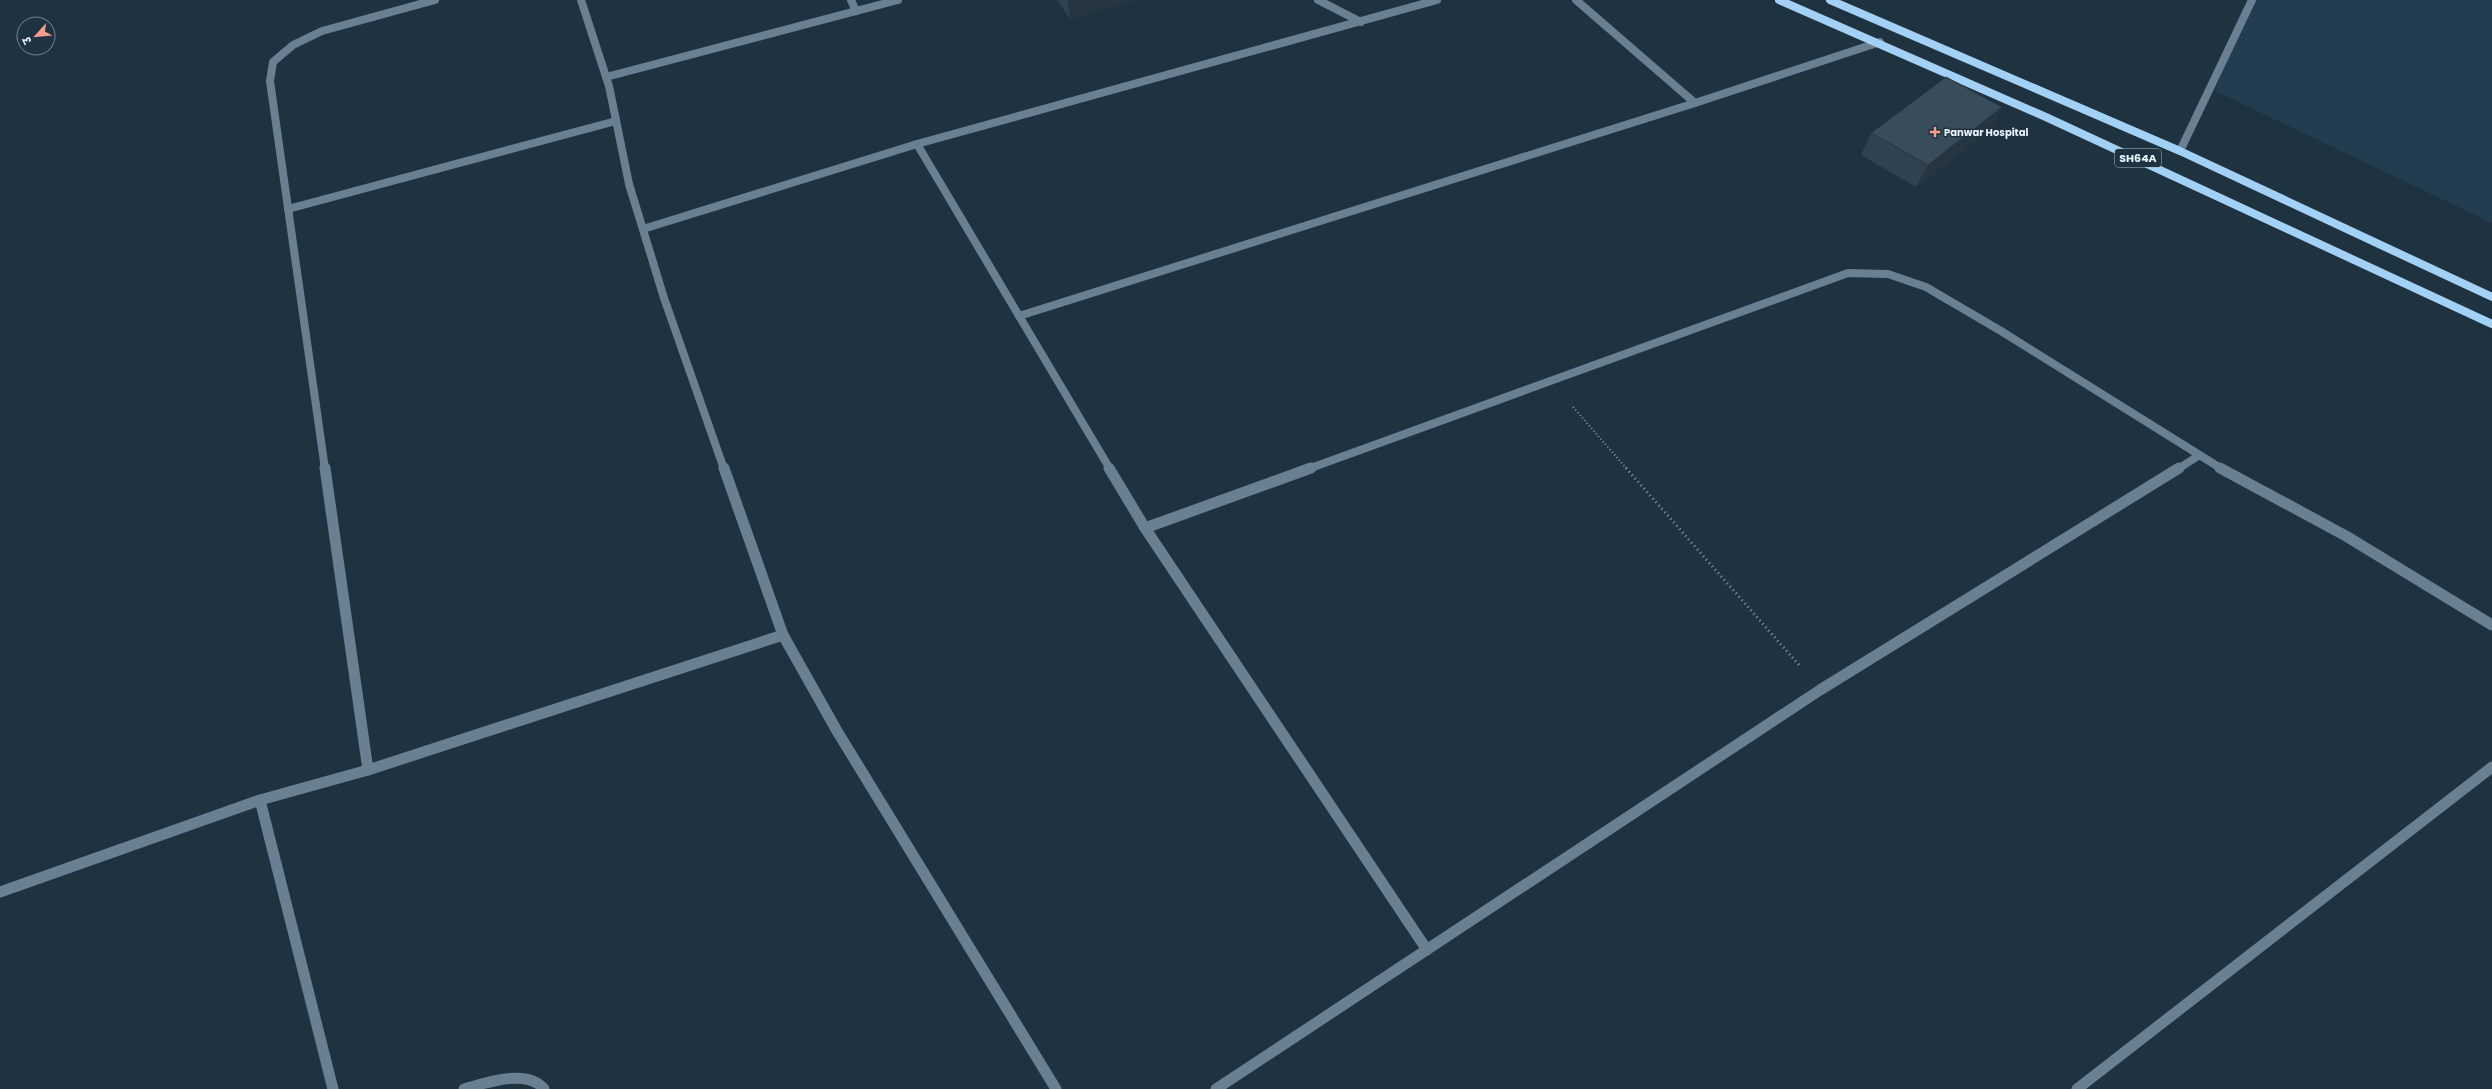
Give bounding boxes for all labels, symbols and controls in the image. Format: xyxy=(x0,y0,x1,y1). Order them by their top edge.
north arrow xyxy=(16,16,56,56)
text: उ xyxy=(18,33,36,48)
place label: Panwar Hospital xyxy=(1944,125,2028,140)
marker: Panwar Hospital xyxy=(1929,126,1941,138)
road number: SH64A xyxy=(2115,149,2161,167)

